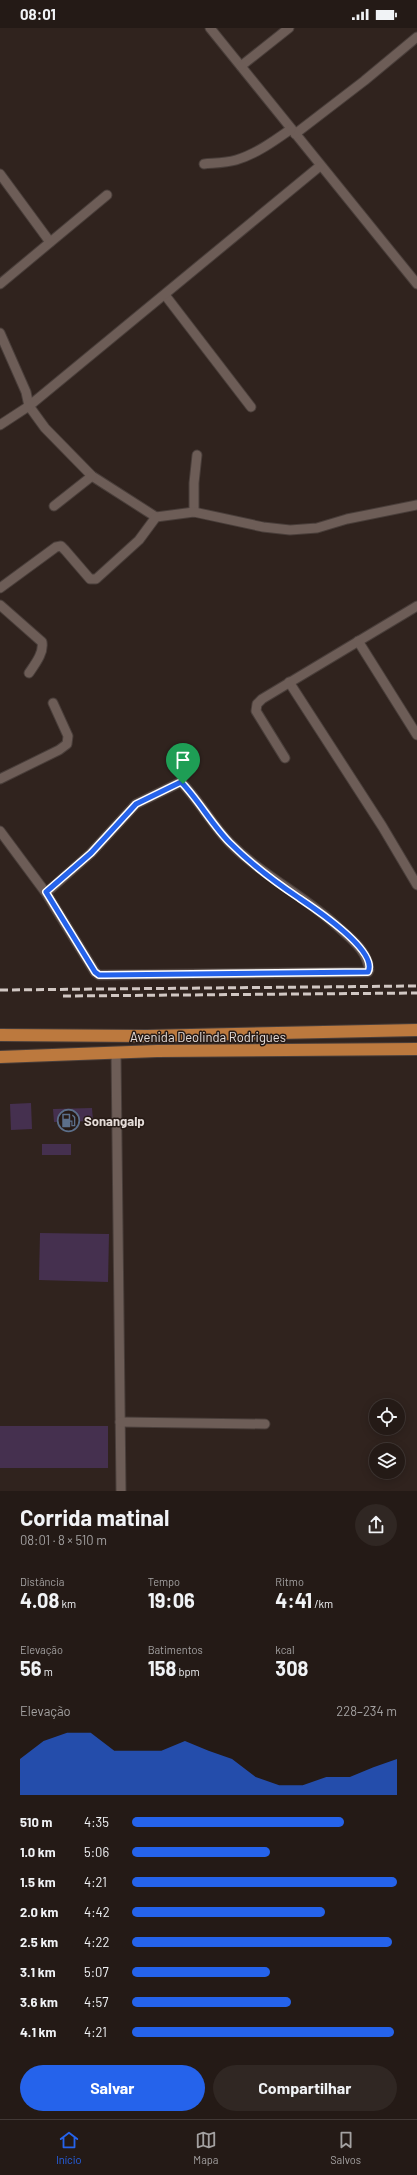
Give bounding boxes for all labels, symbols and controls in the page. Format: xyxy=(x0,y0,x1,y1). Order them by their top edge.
text: 08:01 xyxy=(20,5,56,23)
pin xyxy=(166,743,200,784)
icon: arrive xyxy=(172,749,194,771)
street label: Avenida Deolinda Rodrigues xyxy=(130,1029,286,1045)
fuel station icon: Sonangalp xyxy=(56,1108,82,1134)
place label: Sonangalp xyxy=(84,1113,145,1129)
map controls xyxy=(369,1399,405,1479)
button: locate xyxy=(369,1399,405,1435)
button: layers xyxy=(369,1443,405,1479)
text: Corrida matinal xyxy=(20,1504,169,1530)
button: share xyxy=(355,1504,397,1546)
text: 08:01 · 8 × 510 m xyxy=(20,1532,107,1548)
text: Distância xyxy=(20,1575,65,1588)
text: Tempo xyxy=(148,1575,180,1588)
text: Ritmo xyxy=(275,1575,304,1588)
text: 4.08 xyxy=(20,1588,59,1612)
text: 19:06 xyxy=(148,1588,195,1612)
text: 4:41 xyxy=(275,1588,312,1612)
text: km xyxy=(59,1597,76,1610)
text: /km xyxy=(312,1597,333,1610)
text: Elevação xyxy=(20,1643,63,1656)
text: Batimentos xyxy=(148,1643,203,1656)
text: kcal xyxy=(275,1643,295,1656)
text: 56 xyxy=(20,1656,42,1680)
text: 158 xyxy=(148,1656,176,1680)
text: 308 xyxy=(275,1656,308,1680)
text: m xyxy=(42,1665,53,1678)
text: bpm xyxy=(176,1665,200,1678)
text: Elevação xyxy=(20,1703,71,1719)
text: 228–234 m xyxy=(336,1703,397,1719)
text: 510 m xyxy=(20,1814,52,1830)
text: 4:35 xyxy=(84,1814,109,1830)
text: 1.0 km xyxy=(20,1844,56,1860)
text: 5:06 xyxy=(84,1844,109,1860)
text: 1.5 km xyxy=(20,1874,56,1890)
text: 4:21 xyxy=(84,1874,107,1890)
text: 2.0 km xyxy=(20,1904,58,1920)
text: 4:42 xyxy=(84,1904,110,1920)
text: 2.5 km xyxy=(20,1934,58,1950)
text: 4:22 xyxy=(84,1934,110,1950)
text: 3.1 km xyxy=(20,1964,56,1980)
text: 5:07 xyxy=(84,1964,109,1980)
text: 3.6 km xyxy=(20,1994,58,2010)
text: 4:57 xyxy=(84,1994,108,2010)
text: 4.1 km xyxy=(20,2024,56,2040)
text: 4:21 xyxy=(84,2024,107,2040)
button: Salvar xyxy=(20,2065,205,2111)
button: Compartilhar xyxy=(213,2065,397,2111)
tab: Início xyxy=(56,2129,82,2166)
tab: Mapa xyxy=(193,2129,218,2166)
tab: Salvos xyxy=(330,2129,361,2166)

